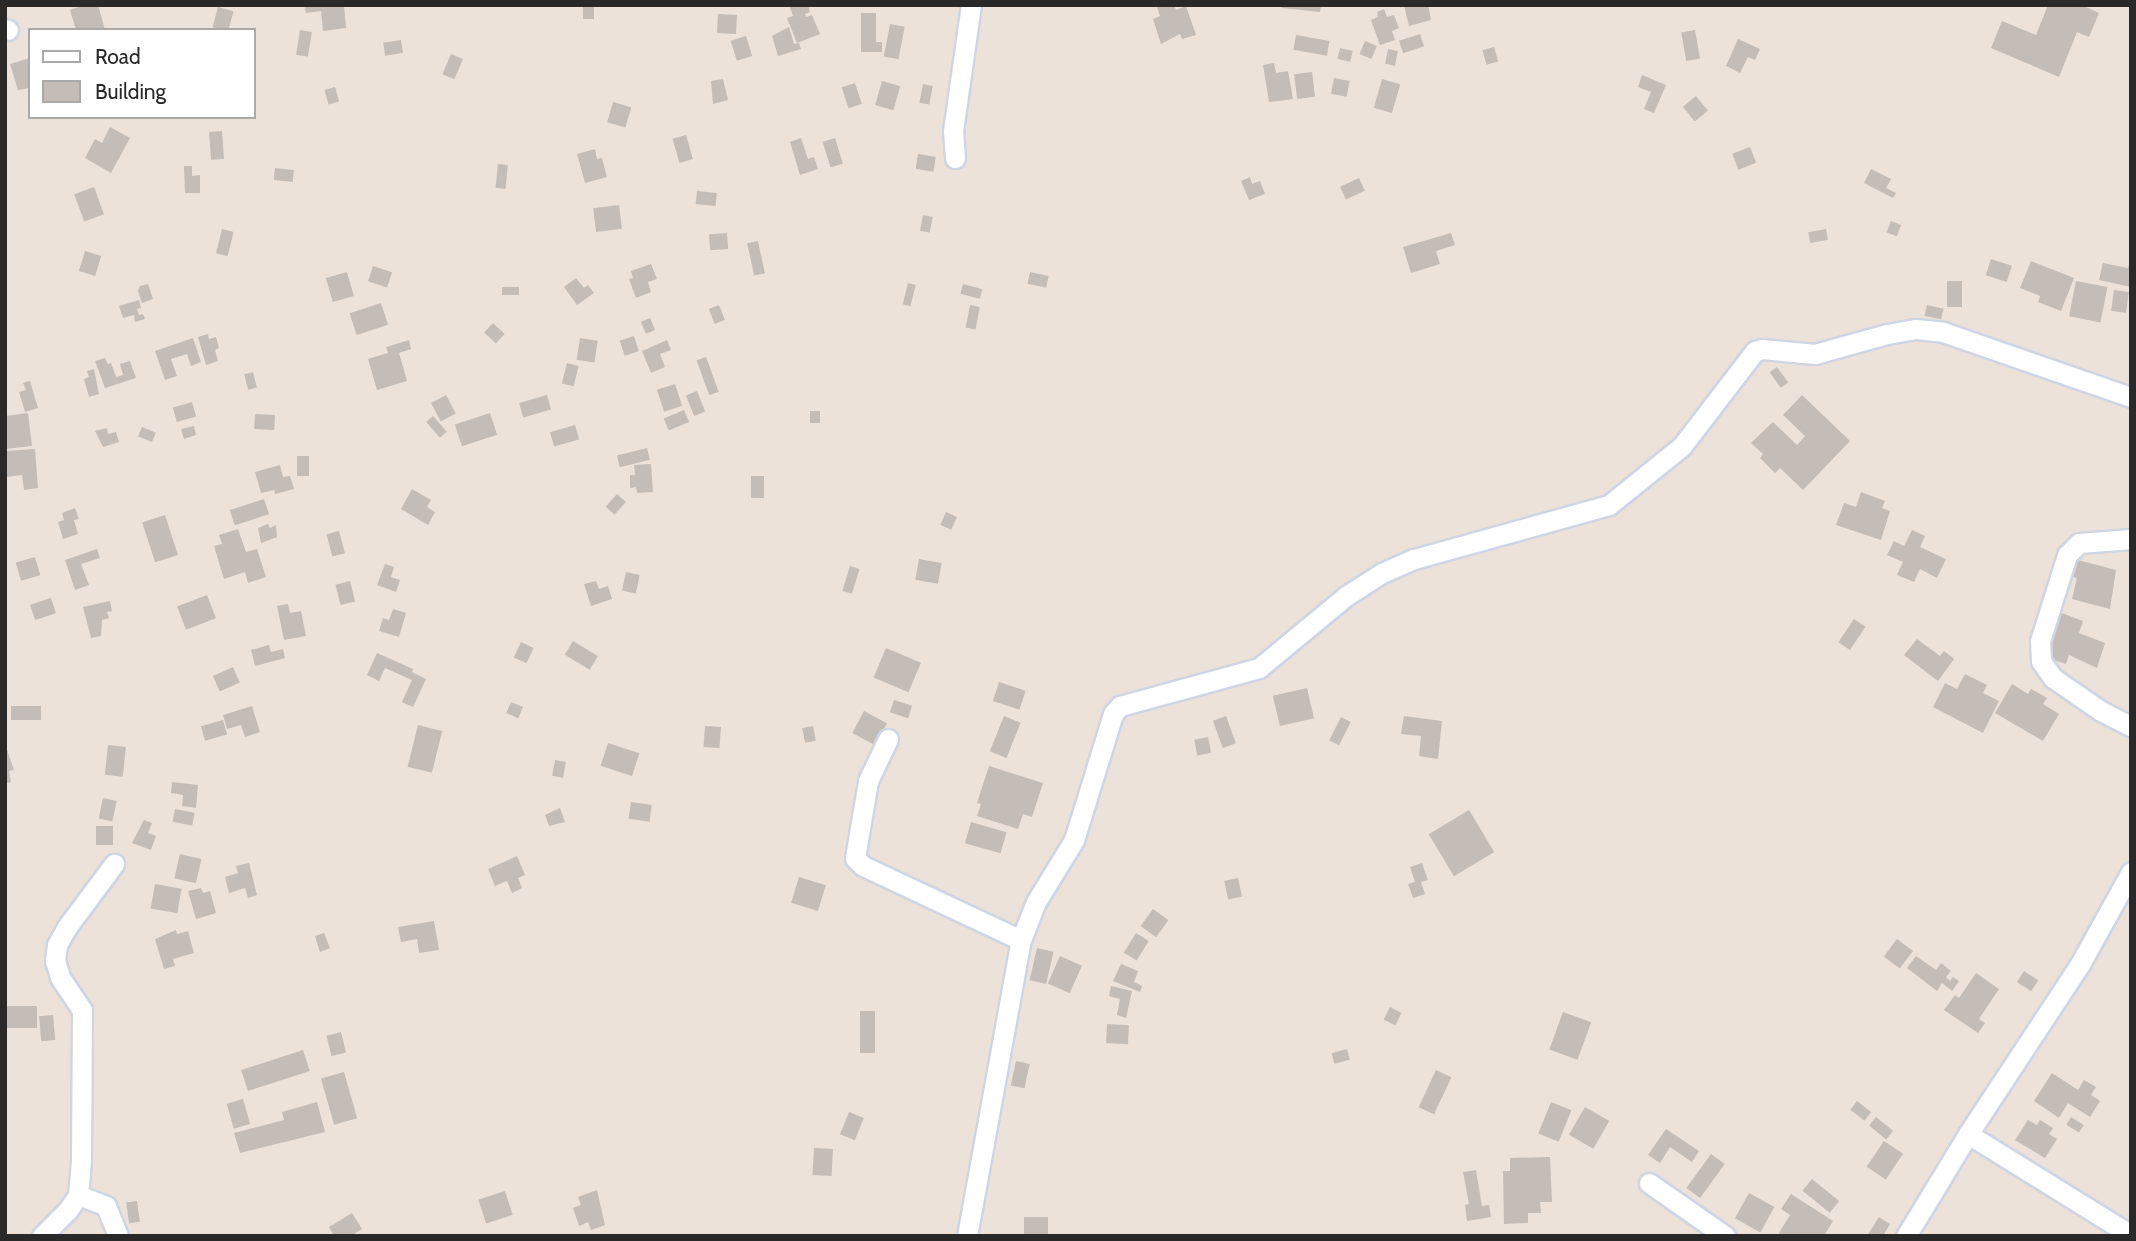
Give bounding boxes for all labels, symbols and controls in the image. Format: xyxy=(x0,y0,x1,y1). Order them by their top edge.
legend xyxy=(28,28,256,119)
text: Road xyxy=(95,44,141,69)
text: Building xyxy=(95,79,166,104)

